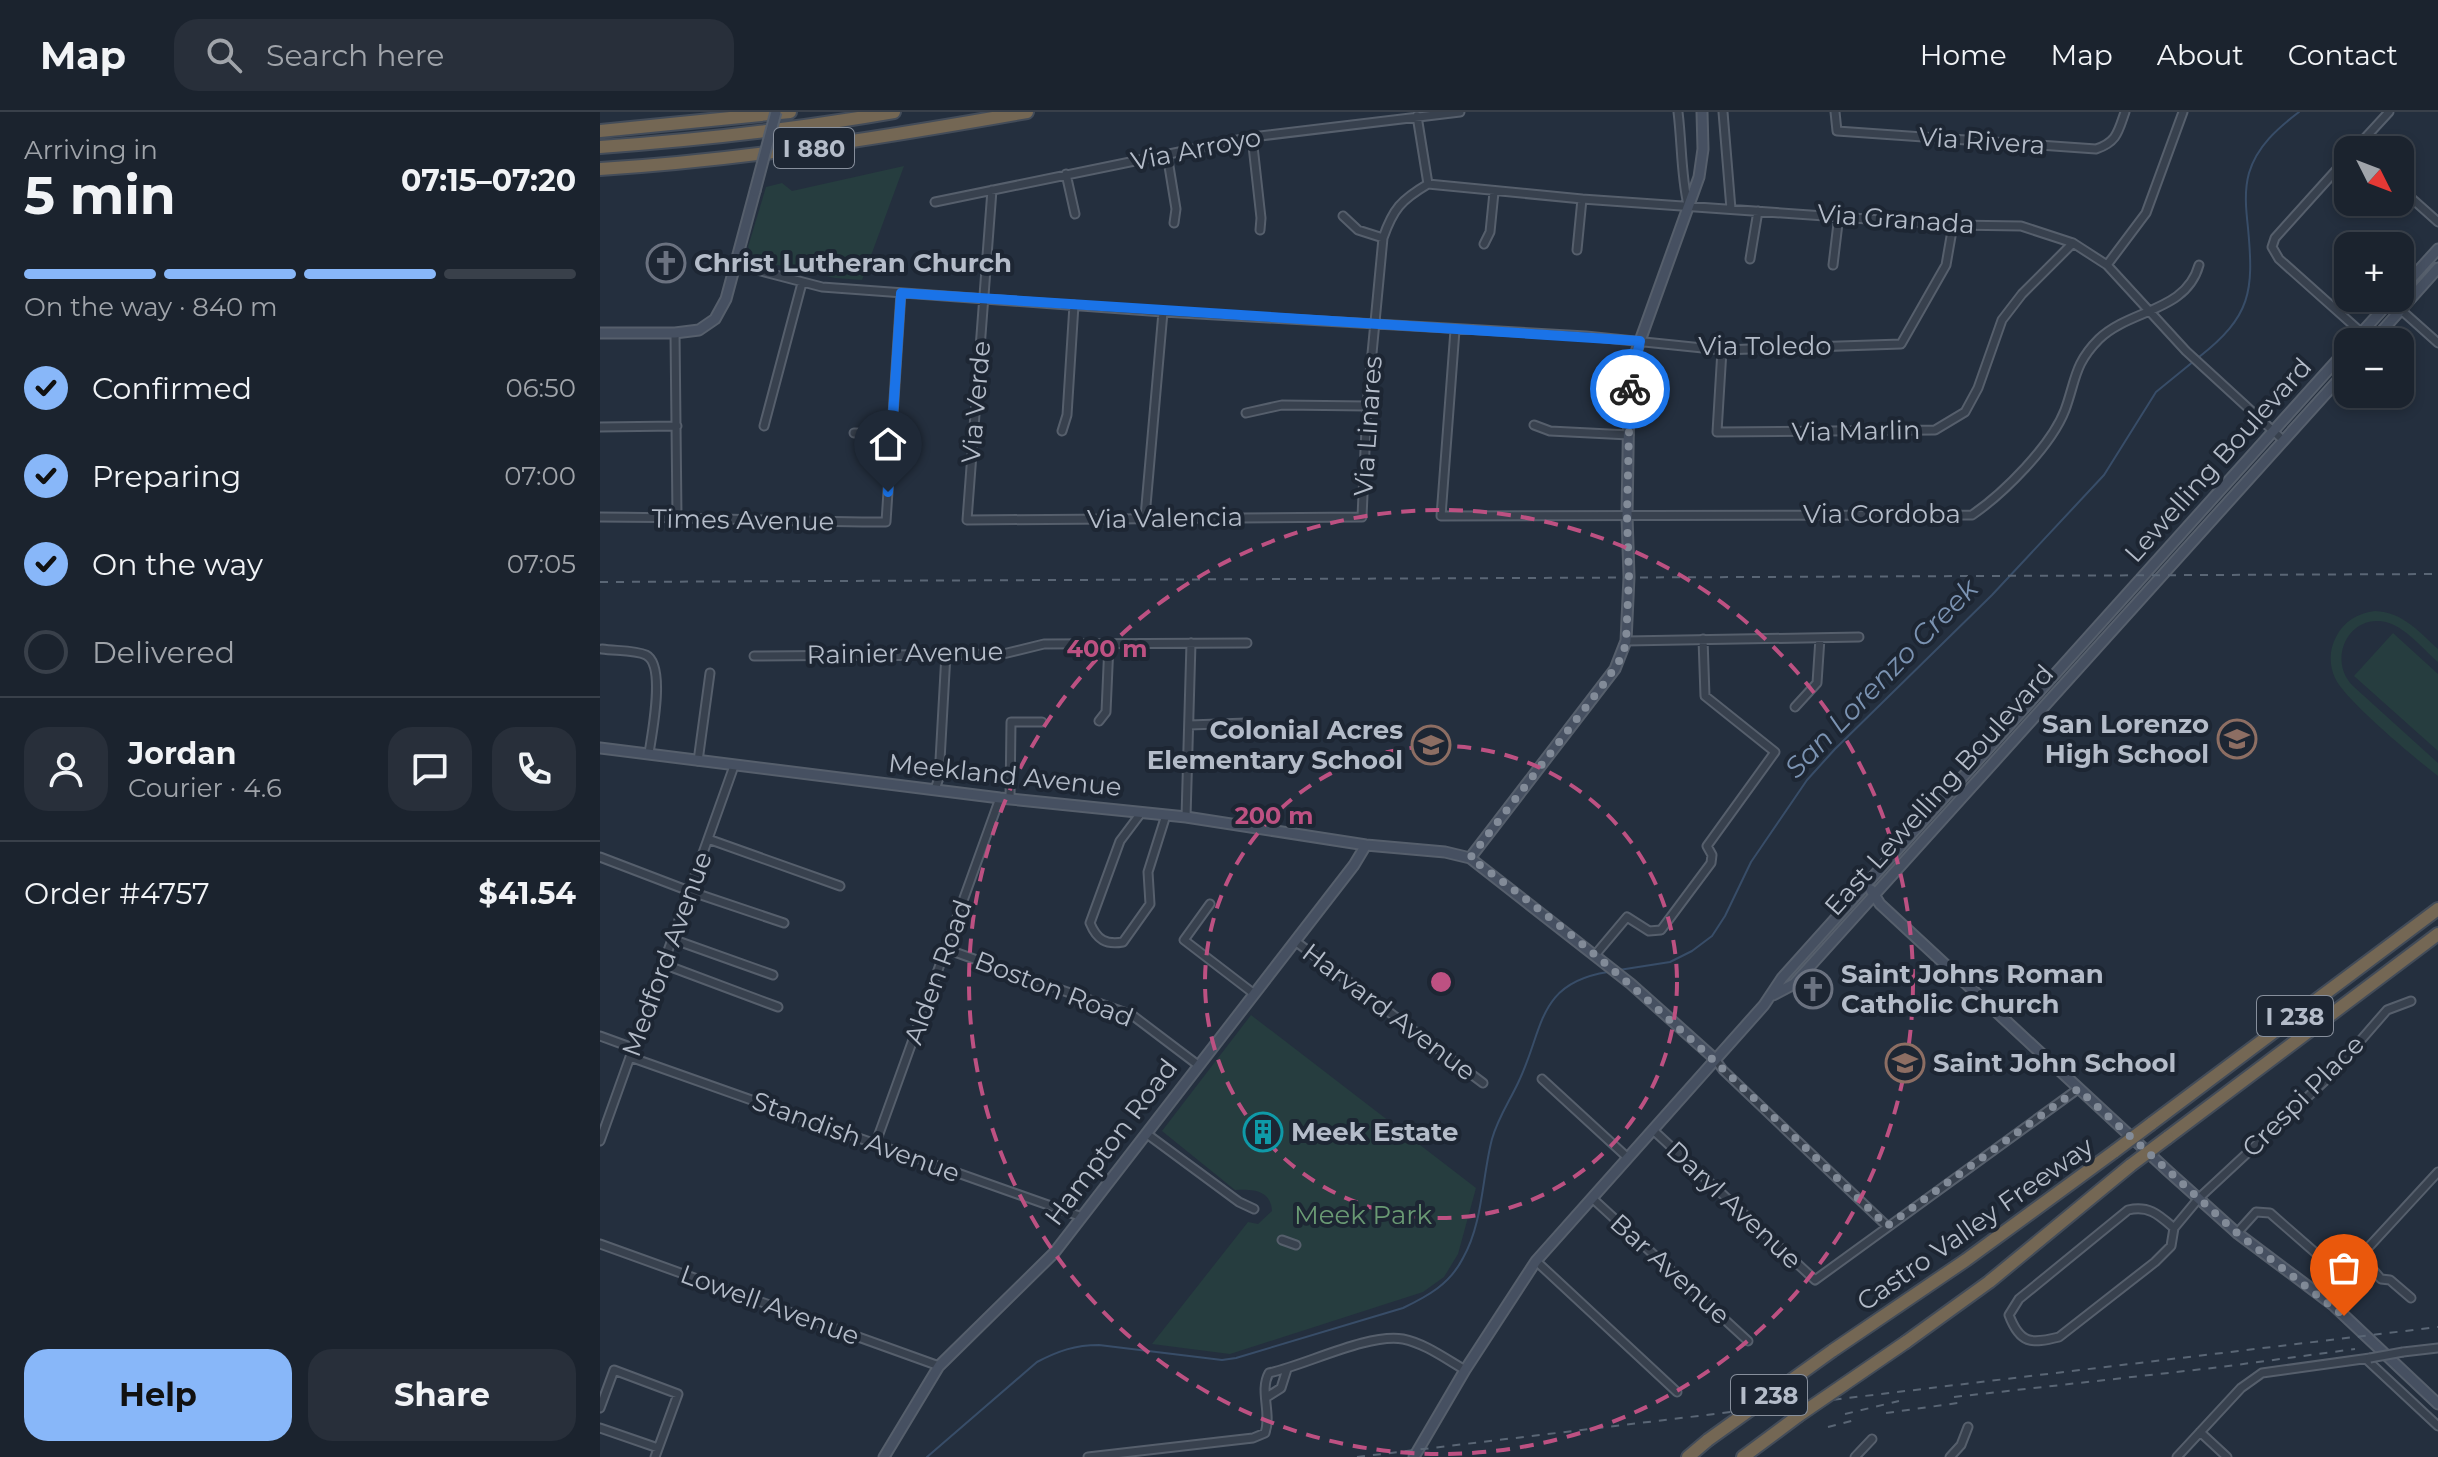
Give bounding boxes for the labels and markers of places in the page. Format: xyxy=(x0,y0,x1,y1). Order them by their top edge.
church icon: Christ Lutheran Church xyxy=(645,242,687,284)
place label: Christ Lutheran Church xyxy=(694,247,1012,279)
pin xyxy=(854,410,922,492)
place label: San Lorenzo High School xyxy=(2042,708,2209,770)
place label: Colonial Acres Elementary School xyxy=(1147,714,1403,776)
school or university icon: San Lorenzo High School xyxy=(2216,718,2258,760)
school or university icon: Colonial Acres Elementary School xyxy=(1410,724,1452,766)
place label: Saint Johns Roman Catholic Church xyxy=(1841,958,2104,1020)
centre of rings xyxy=(1427,968,1455,996)
church icon: Saint Johns Roman Catholic Church xyxy=(1792,968,1834,1010)
school or university icon: Saint John School xyxy=(1884,1042,1926,1084)
place label: Saint John School xyxy=(1933,1047,2176,1079)
building icon: Meek Estate xyxy=(1242,1111,1284,1153)
place label: Meek Estate xyxy=(1291,1116,1458,1148)
pin xyxy=(2310,1234,2378,1316)

